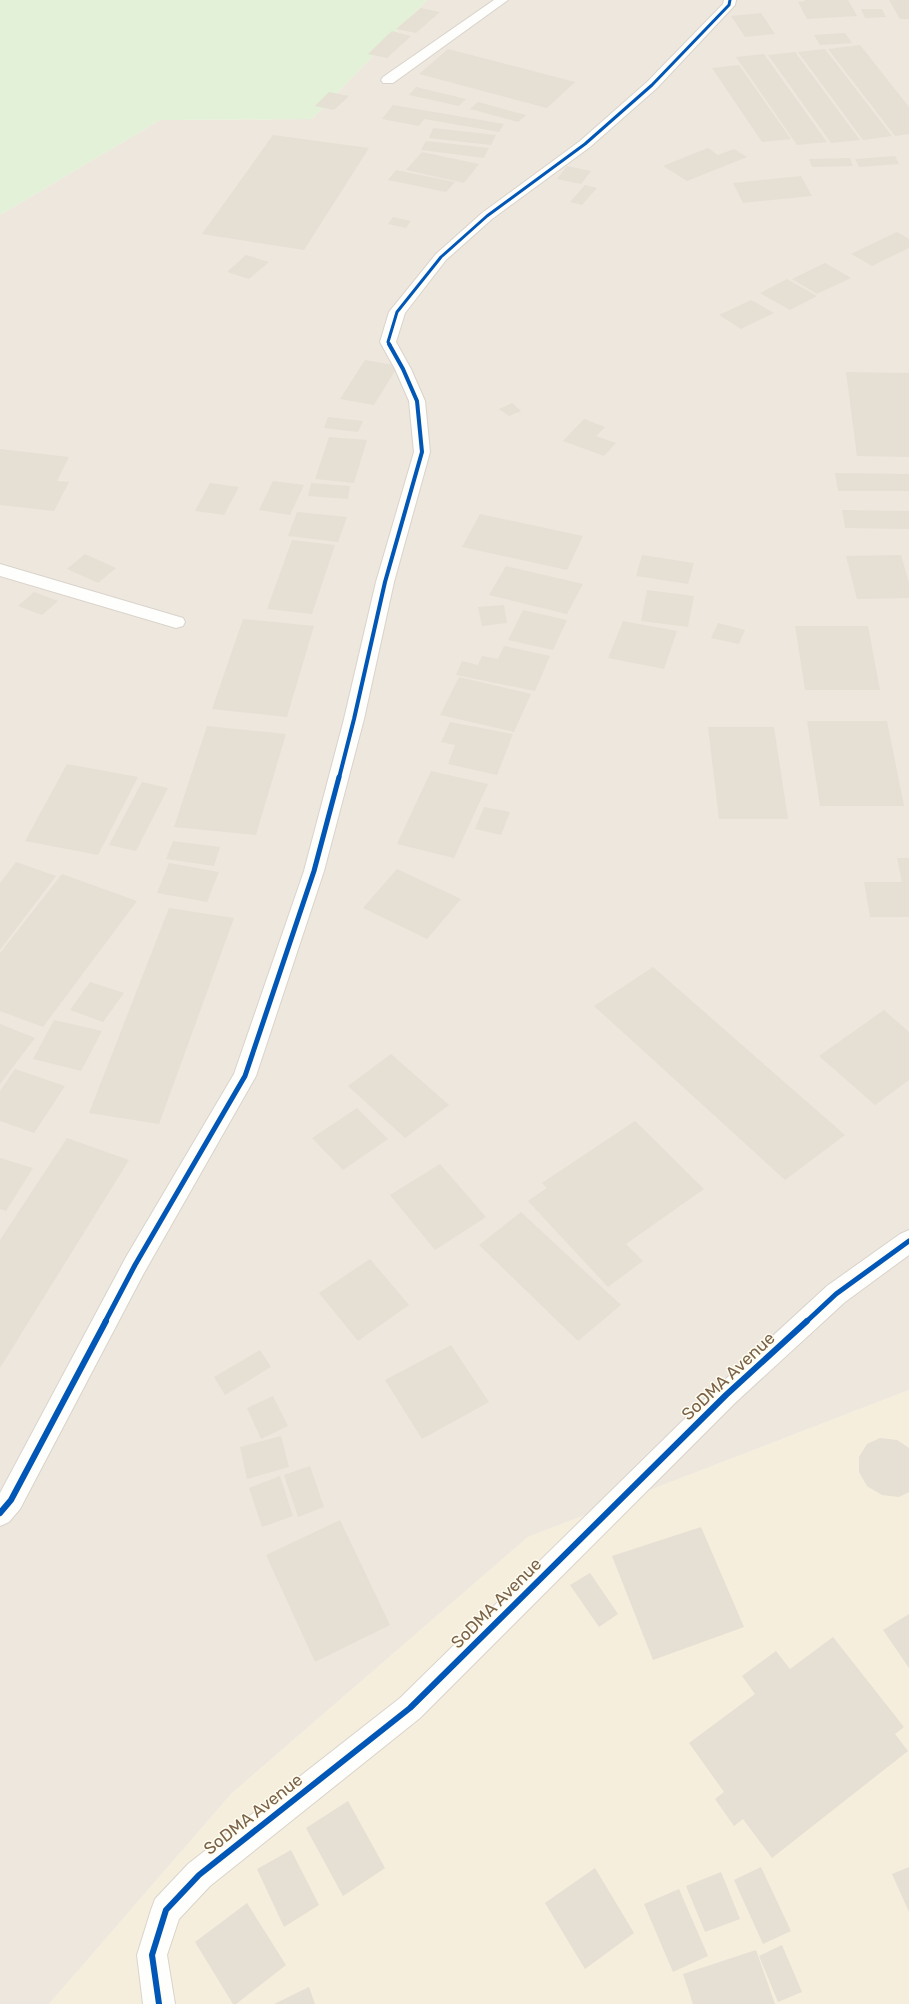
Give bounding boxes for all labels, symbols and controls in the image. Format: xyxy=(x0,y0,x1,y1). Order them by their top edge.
street label: SoDMA Avenue xyxy=(677,1328,779,1424)
street label: SoDMA Avenue xyxy=(447,1554,545,1652)
street label: SoDMA Avenue xyxy=(200,1769,306,1859)

